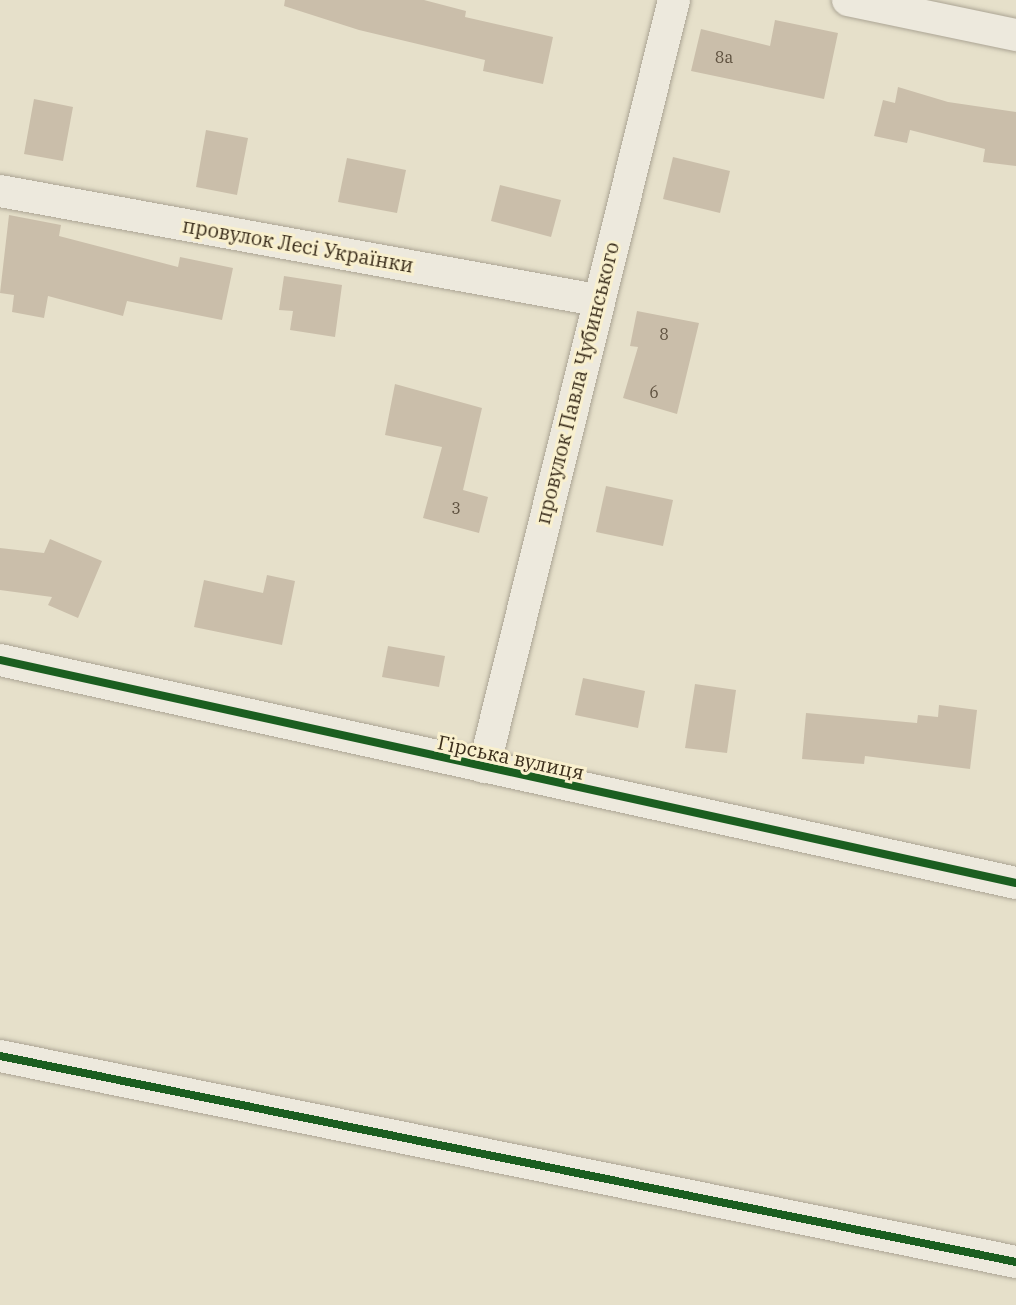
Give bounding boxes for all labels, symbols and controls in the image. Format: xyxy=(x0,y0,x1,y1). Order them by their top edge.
house number: 8а xyxy=(715,47,733,67)
street label: провулок Лесі Українки xyxy=(181,213,415,277)
street label: провулок Павла Чубинського xyxy=(530,239,624,527)
house number: 8 xyxy=(659,324,669,344)
house number: 6 xyxy=(649,382,659,402)
house number: 3 xyxy=(451,498,461,518)
street label: Гірська вулиця xyxy=(436,730,586,784)

